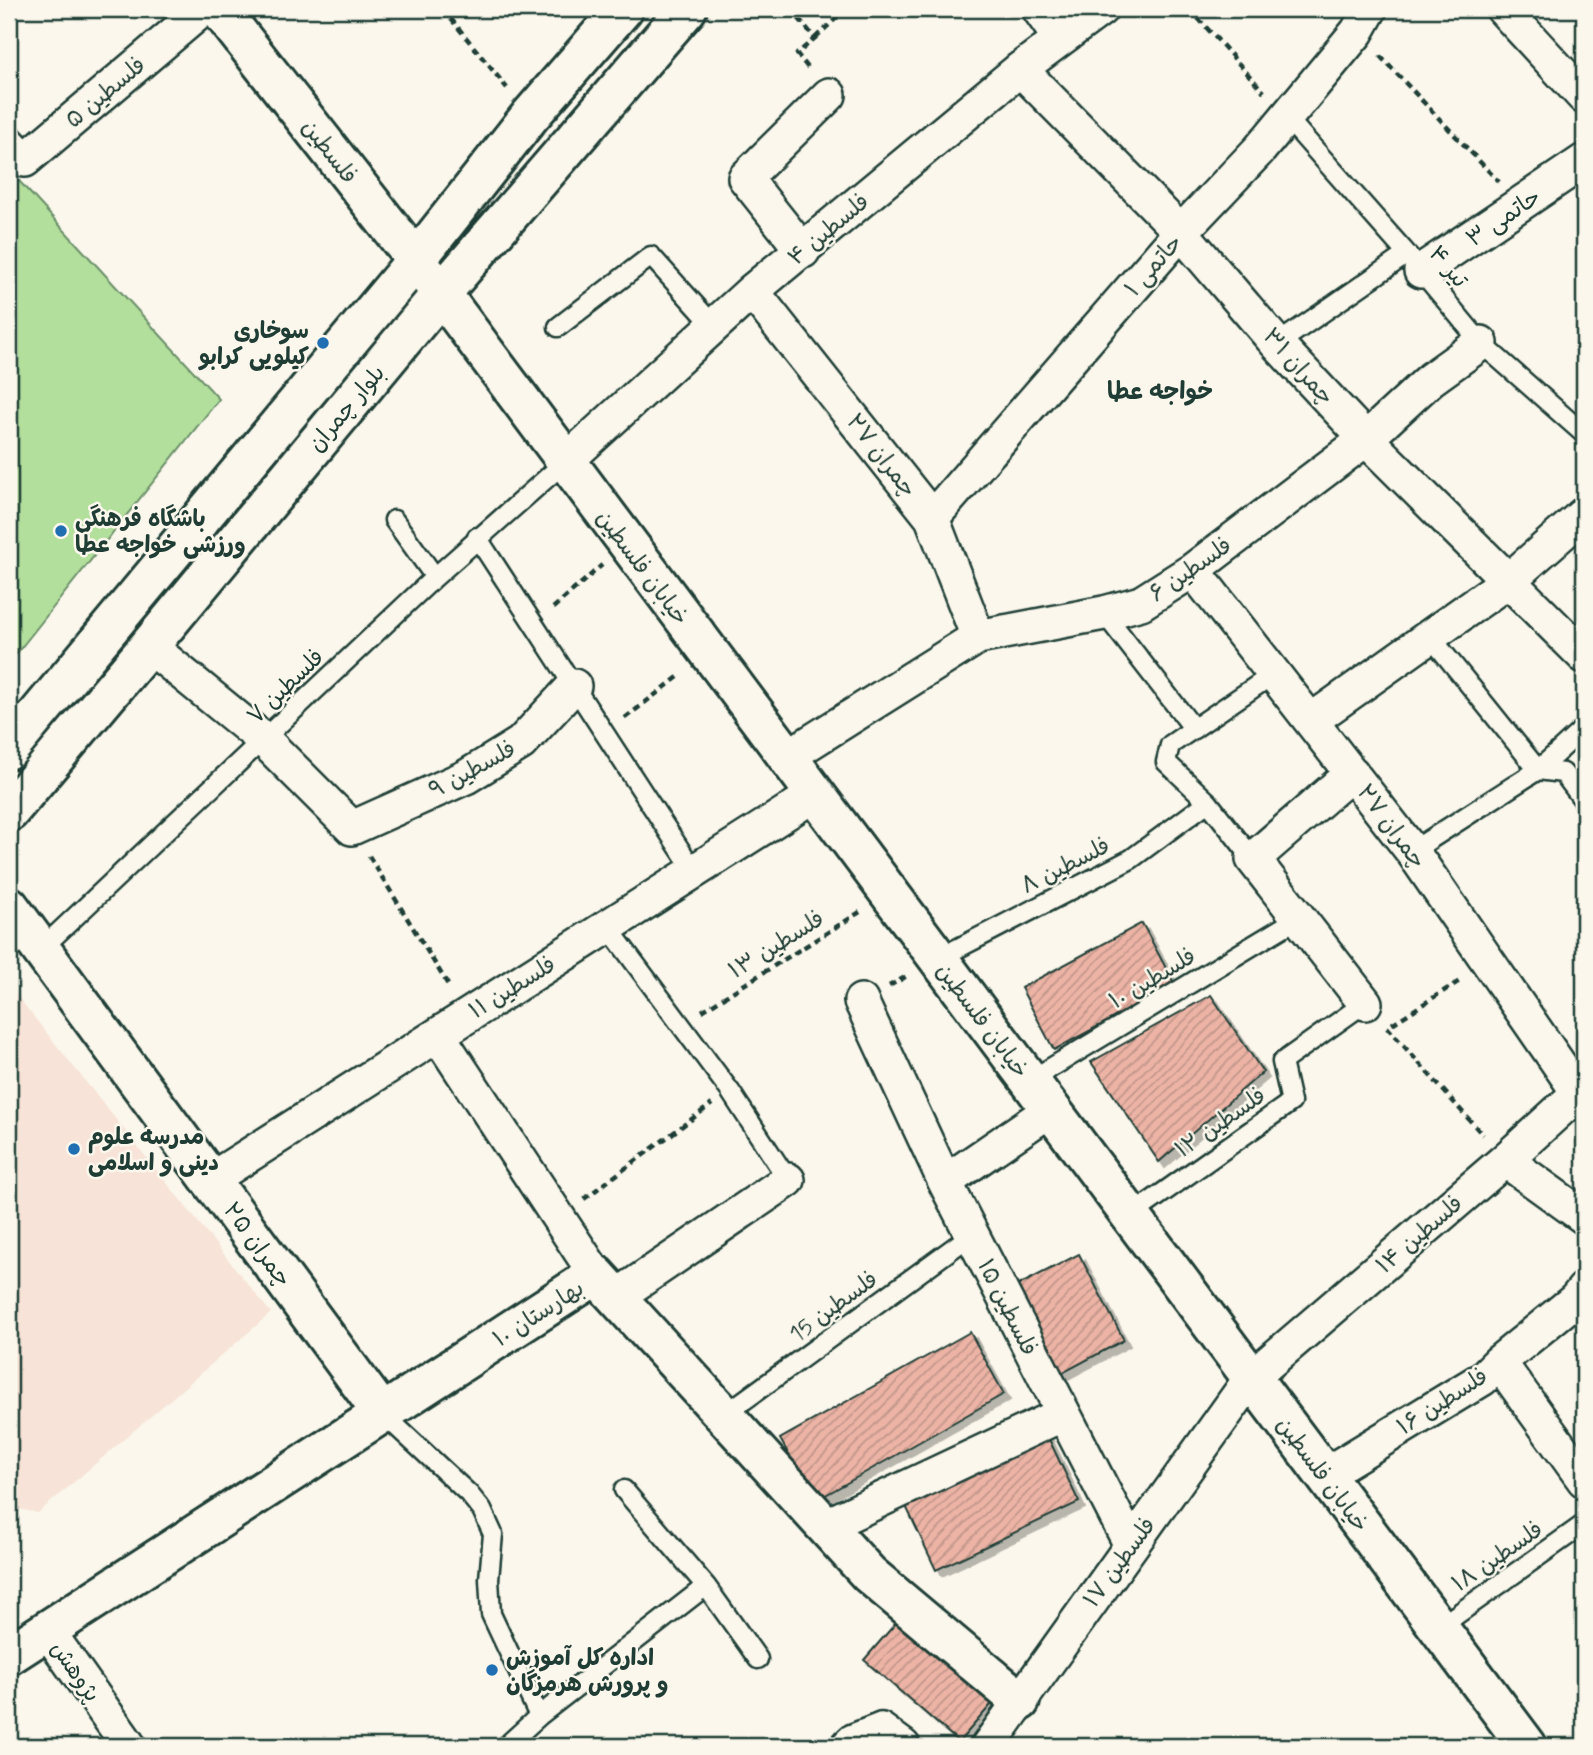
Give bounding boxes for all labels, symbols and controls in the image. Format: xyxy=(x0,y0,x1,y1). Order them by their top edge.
street label: فلسطین ۵ xyxy=(60,51,153,136)
street label: فلسطین xyxy=(294,114,363,191)
street label: حاتمی ۳ xyxy=(1461,183,1547,255)
street label: فلسطین ۴ xyxy=(782,188,876,273)
street label: حاتمی ۱ xyxy=(1119,229,1190,304)
street label: تیر ۴ xyxy=(1421,240,1474,295)
place label: سوخاری کیلویی کرابو xyxy=(198,317,310,373)
street label: چمران ۳۱ xyxy=(1255,323,1340,412)
marker: سوخاری کیلویی کرابو xyxy=(315,335,331,351)
street label: بلوار چمران xyxy=(302,359,393,459)
district label: خواجه عطا xyxy=(1107,377,1213,408)
street label: چمران ۲۷ xyxy=(838,408,922,504)
place label: باشگاه فرهنگی ورزشی خواجه عطا xyxy=(75,504,246,561)
street label: خیابان فلسطین xyxy=(588,504,695,632)
marker: باشگاه فرهنگی ورزشی خواجه عطا xyxy=(53,523,69,539)
street label: فلسطین ۶ xyxy=(1144,531,1238,610)
street label: فلسطین ۷ xyxy=(241,643,331,732)
street label: فلسطین ۹ xyxy=(424,735,522,807)
street label: چمران ۲۷ xyxy=(1349,779,1432,875)
street label: فلسطین ۸ xyxy=(1016,832,1116,902)
street label: فلسطین ۱۳ xyxy=(724,905,831,987)
street label: فلسطین ۱۰ xyxy=(1104,942,1202,1017)
street label: فلسطین ۱۱ xyxy=(464,950,562,1027)
street label: خیابان فلسطین xyxy=(928,957,1035,1085)
street label: فلسطین ۱۲ xyxy=(1170,1082,1272,1166)
place label: مدرسه علوم دینی و اسلامی xyxy=(88,1123,219,1179)
marker: مدرسه علوم دینی و اسلامی xyxy=(66,1141,82,1157)
street label: فلسطین ۱۴ xyxy=(1371,1189,1470,1282)
street label: چمران ۲۵ xyxy=(216,1197,297,1293)
street label: فلسطین ۱۵ xyxy=(969,1255,1043,1361)
street label: فلسطین 15 xyxy=(784,1265,885,1350)
street label: بهارستان ۱۰ xyxy=(488,1274,590,1355)
street label: فلسطین ۱۶ xyxy=(1392,1362,1494,1443)
street label: خیابان فلسطین xyxy=(1268,1411,1375,1539)
street label: فلسطین ۱۷ xyxy=(1078,1512,1164,1614)
street label: فلسطین ۱۸ xyxy=(1447,1515,1550,1600)
street label: پژوهش xyxy=(43,1636,106,1709)
place label: اداره کل آموزش و پرورش هرمزگان xyxy=(506,1644,668,1700)
marker: اداره کل آموزش و پرورش هرمزگان xyxy=(484,1662,500,1678)

